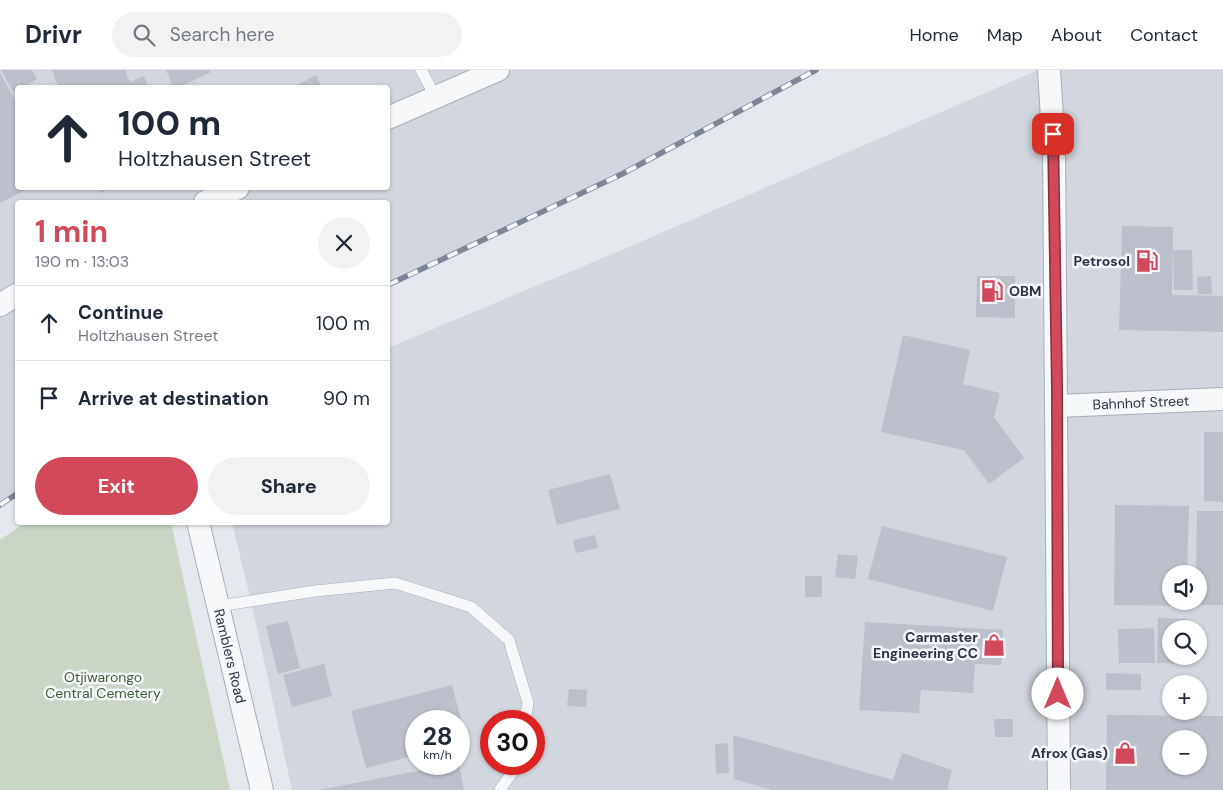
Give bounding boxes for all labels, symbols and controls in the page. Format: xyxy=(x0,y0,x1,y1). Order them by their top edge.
search box xyxy=(112,12,462,57)
text: Drivr xyxy=(25,19,82,50)
icon: search xyxy=(130,21,158,49)
text: Search here xyxy=(170,22,275,47)
text: Home xyxy=(909,23,959,47)
text: Map xyxy=(987,23,1023,47)
text: About xyxy=(1051,23,1102,47)
text: Contact xyxy=(1130,23,1198,47)
text: 100 m xyxy=(118,100,221,146)
icon: ahead xyxy=(35,105,100,170)
pin xyxy=(1032,113,1074,155)
icon: arrive xyxy=(1039,120,1067,148)
text: Holtzhausen Street xyxy=(118,144,311,173)
text: 1 min xyxy=(35,212,108,251)
button: close xyxy=(318,217,370,269)
fuel station icon: Petrosol xyxy=(1134,248,1160,274)
text: 190 m · 13:03 xyxy=(35,251,129,272)
place label: Petrosol xyxy=(1073,252,1130,270)
fuel station icon: OBM xyxy=(979,278,1005,304)
place label: OBM xyxy=(1009,282,1041,300)
text: Continue xyxy=(78,300,164,325)
icon: ahead xyxy=(35,309,63,337)
text: 100 m xyxy=(316,311,370,336)
text: Holtzhausen Street xyxy=(78,325,219,346)
icon: arrive xyxy=(35,384,63,412)
text: Arrive at destination xyxy=(78,386,269,411)
text: 90 m xyxy=(323,386,370,411)
street label: Bahnhof Street xyxy=(1092,391,1190,413)
button: Exit xyxy=(35,457,198,515)
button: Share xyxy=(208,457,370,515)
map controls xyxy=(1162,565,1207,775)
button: sound xyxy=(1162,565,1207,610)
street label: Ramblers Road xyxy=(210,607,250,705)
button: search xyxy=(1162,620,1207,665)
place label: Carmaster Engineering CC xyxy=(873,628,978,662)
shop icon: Carmaster Engineering CC xyxy=(981,632,1007,658)
position arrow xyxy=(1031,667,1083,719)
park label: Otjiwarongo Central Cemetery xyxy=(45,668,161,702)
button: + xyxy=(1162,675,1207,720)
speed limit sign: 30 xyxy=(480,710,545,775)
text: 28 xyxy=(422,720,453,753)
button: − xyxy=(1162,730,1207,775)
shop icon: Afrox (Gas) xyxy=(1112,740,1138,766)
place label: Afrox (Gas) xyxy=(1031,744,1108,762)
text: km/h xyxy=(423,747,452,763)

